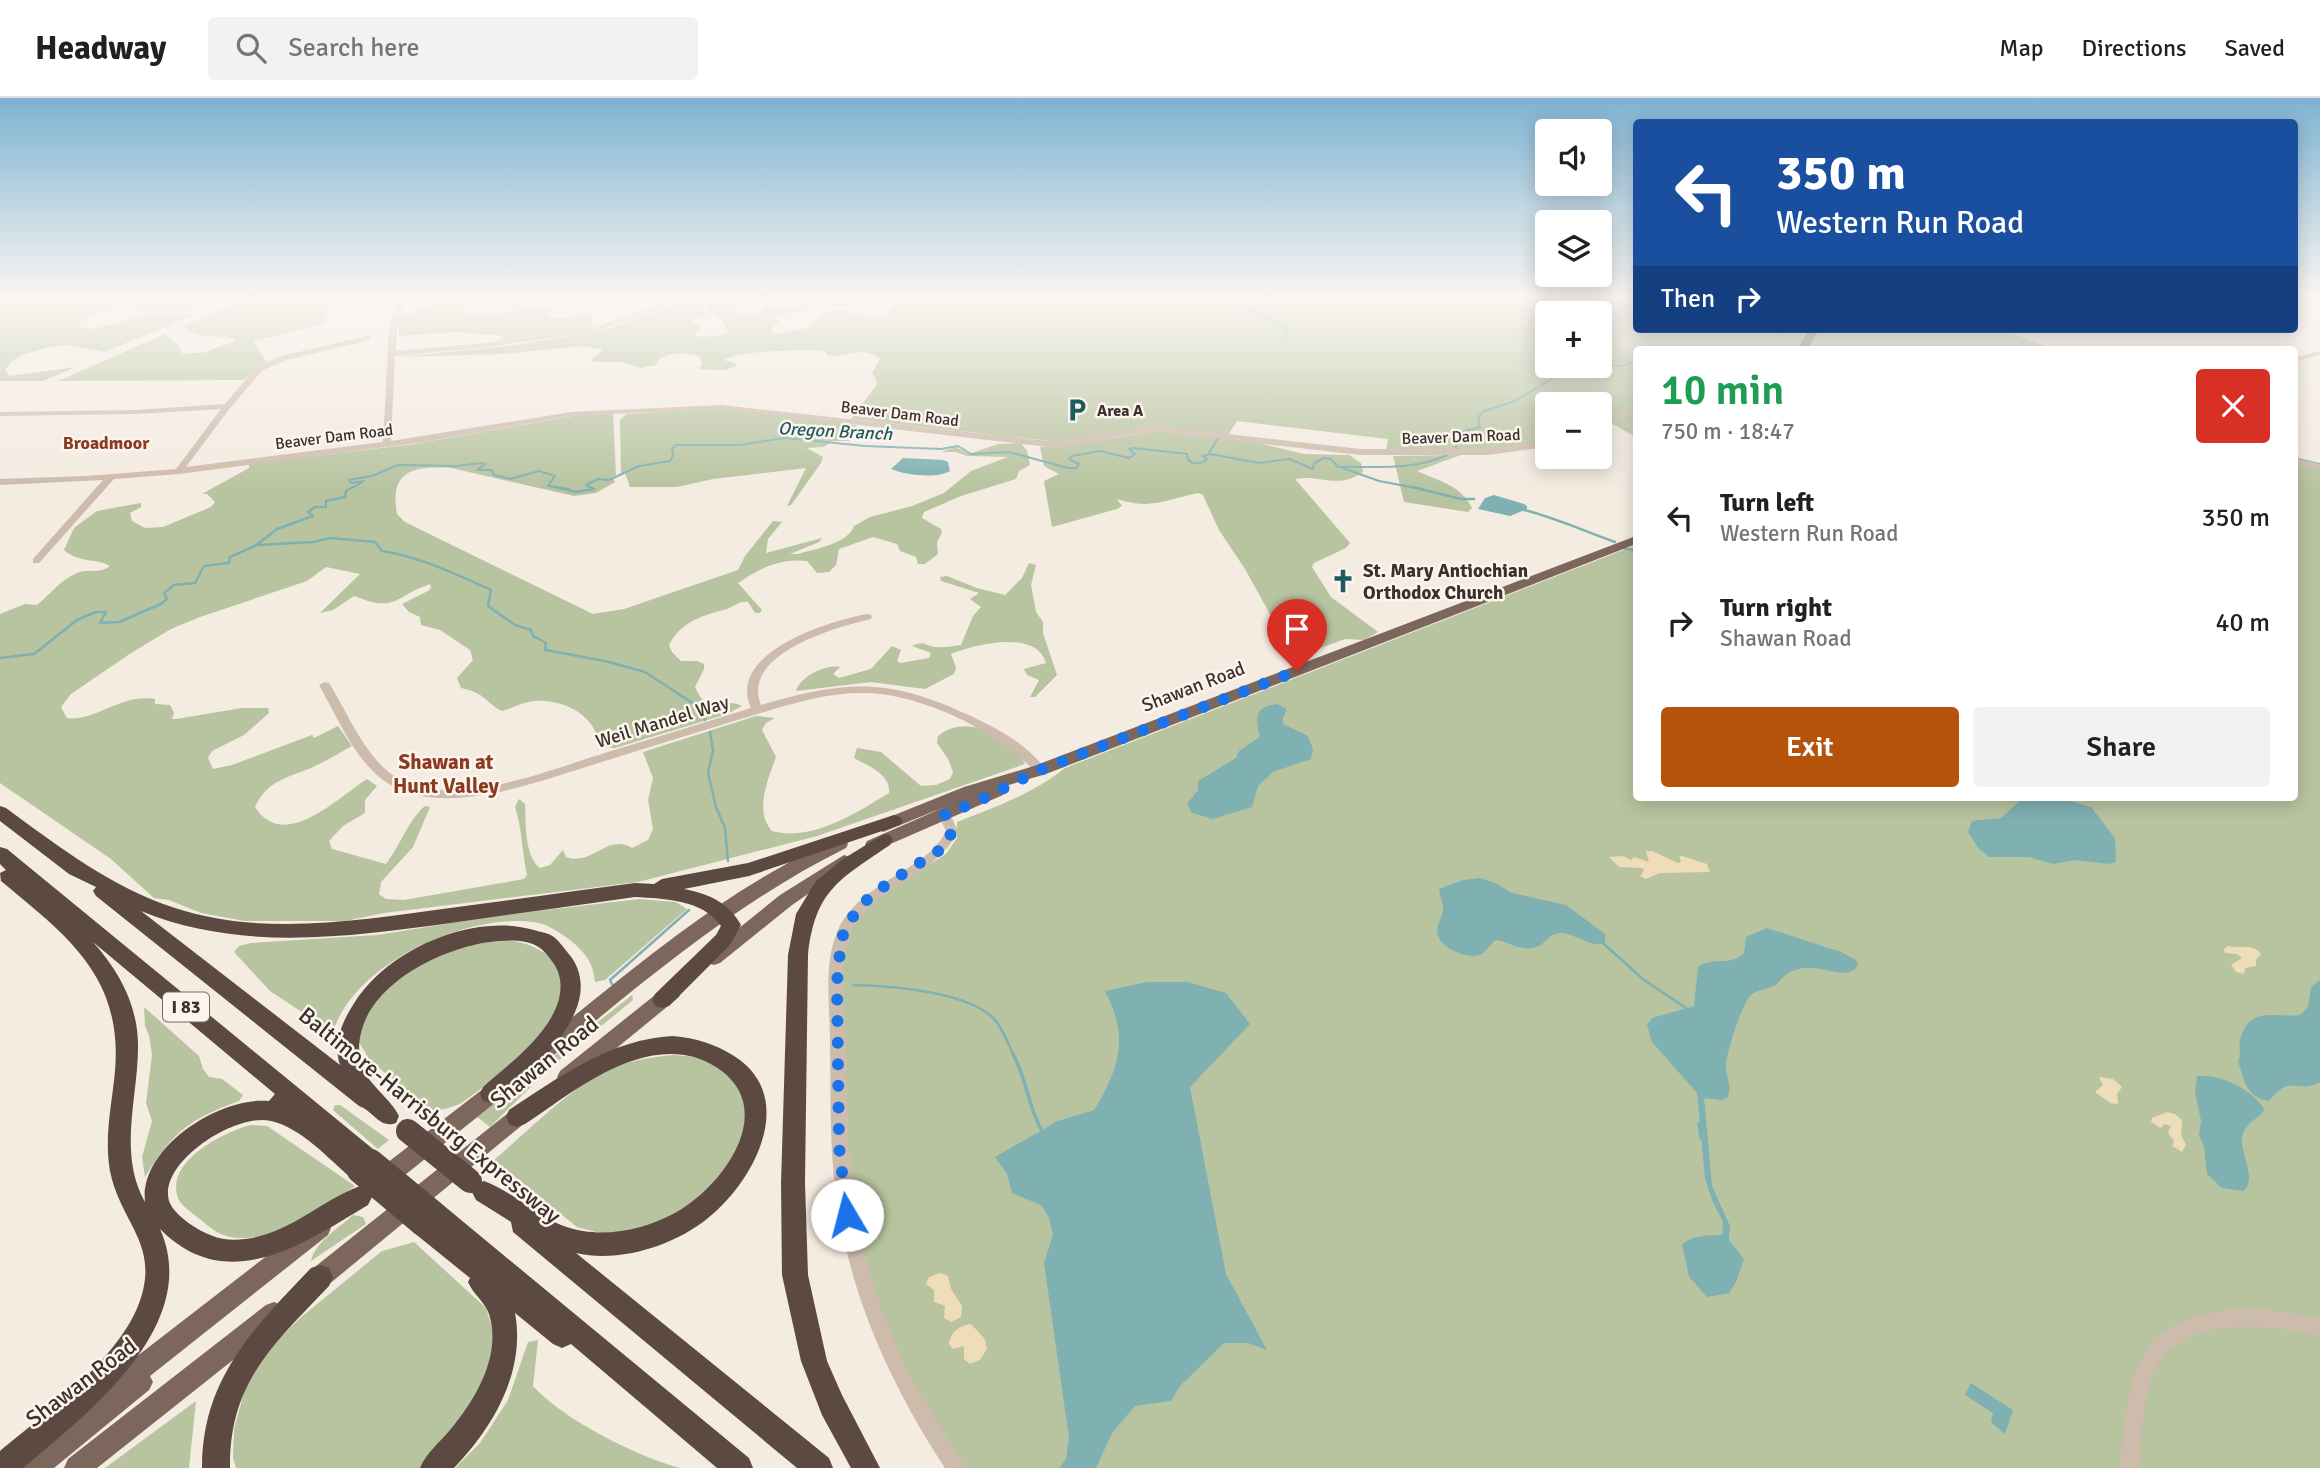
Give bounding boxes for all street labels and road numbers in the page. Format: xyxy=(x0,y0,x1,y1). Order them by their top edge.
street label: Beaver Dam Road xyxy=(840,397,960,431)
street label: Beaver Dam Road xyxy=(274,420,394,454)
street label: Beaver Dam Road xyxy=(1401,425,1521,449)
street label: Shawan Road xyxy=(1138,656,1248,718)
street label: Weil Mandel Way xyxy=(593,690,732,754)
road number: I 83 xyxy=(163,992,209,1022)
street label: Baltimore-Harrisburg Expressway xyxy=(293,1001,567,1230)
street label: Shawan Road xyxy=(484,1010,605,1115)
street label: Shawan Road xyxy=(20,1331,143,1434)

